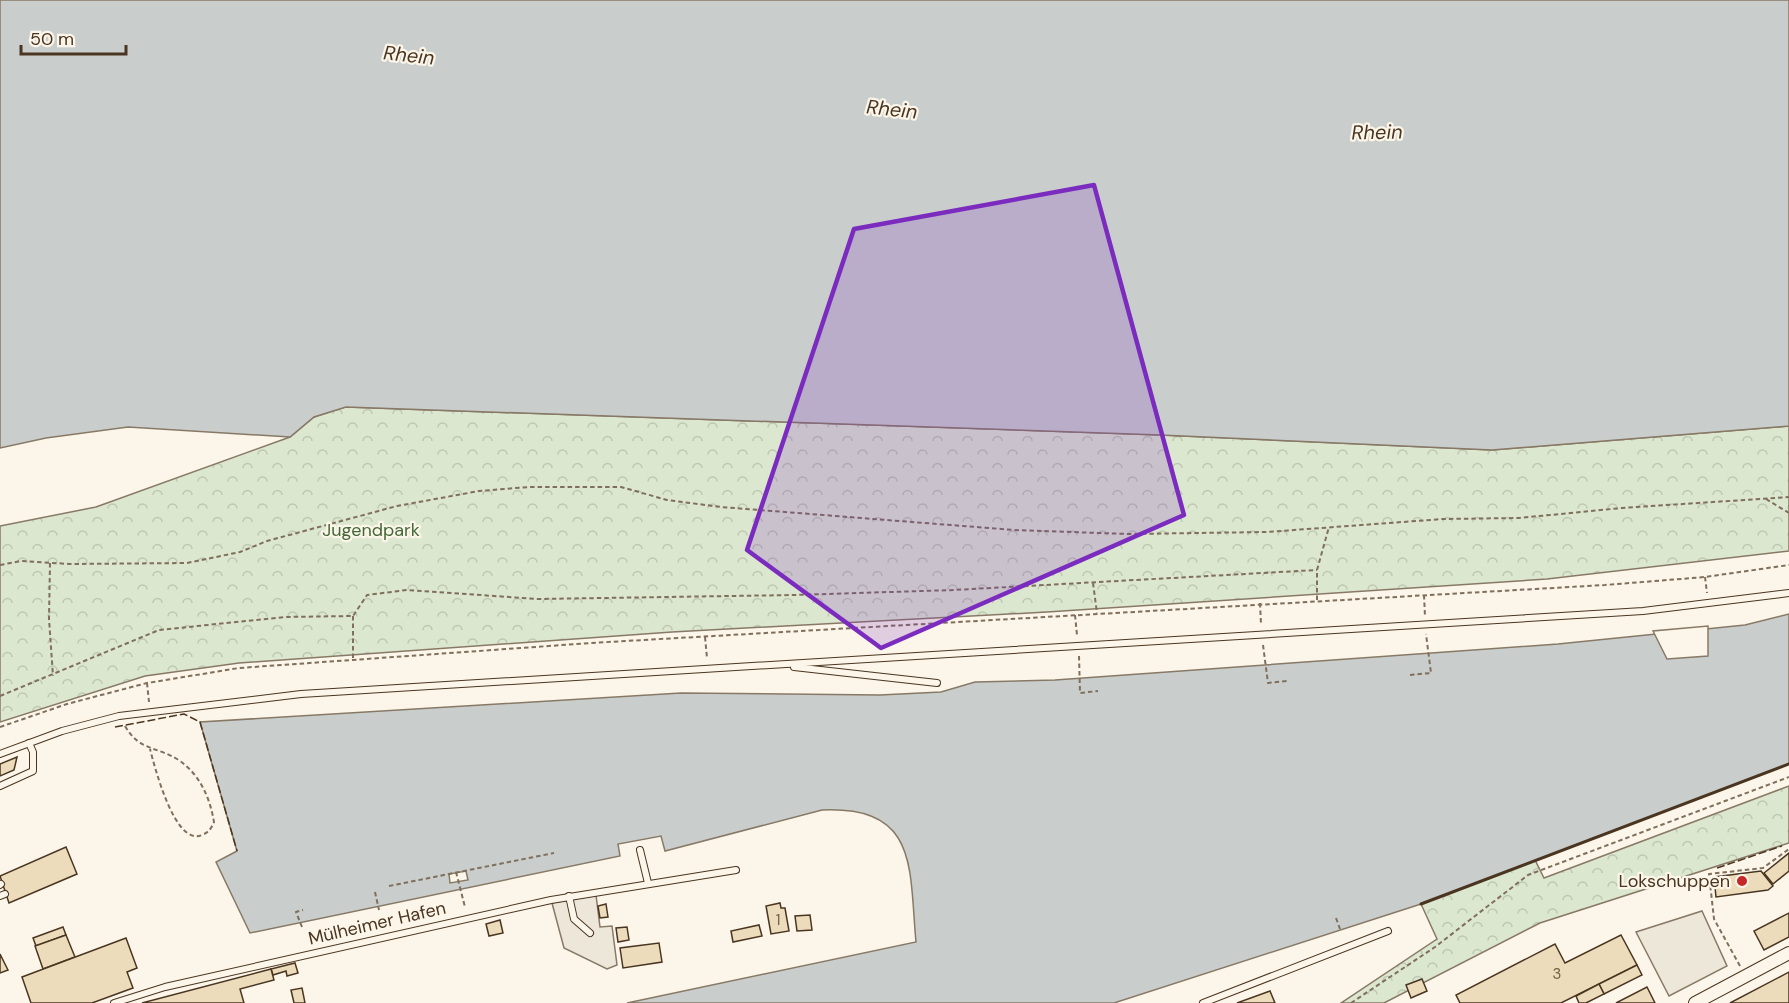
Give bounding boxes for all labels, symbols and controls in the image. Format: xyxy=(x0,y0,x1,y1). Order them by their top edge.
scale bar xyxy=(21,18,126,56)
text: 50 m xyxy=(30,27,74,51)
water label: Rhein xyxy=(382,39,436,71)
water label: Rhein xyxy=(865,93,919,125)
water label: Rhein xyxy=(1351,119,1403,145)
park label: Jugendpark xyxy=(322,518,420,542)
place label: Lokschuppen xyxy=(1619,869,1730,893)
marker: Lokschuppen xyxy=(1735,874,1749,888)
street label: Mülheimer Hafen xyxy=(306,896,448,950)
house number: 1 xyxy=(776,910,780,930)
house number: 3 xyxy=(1553,964,1561,984)

